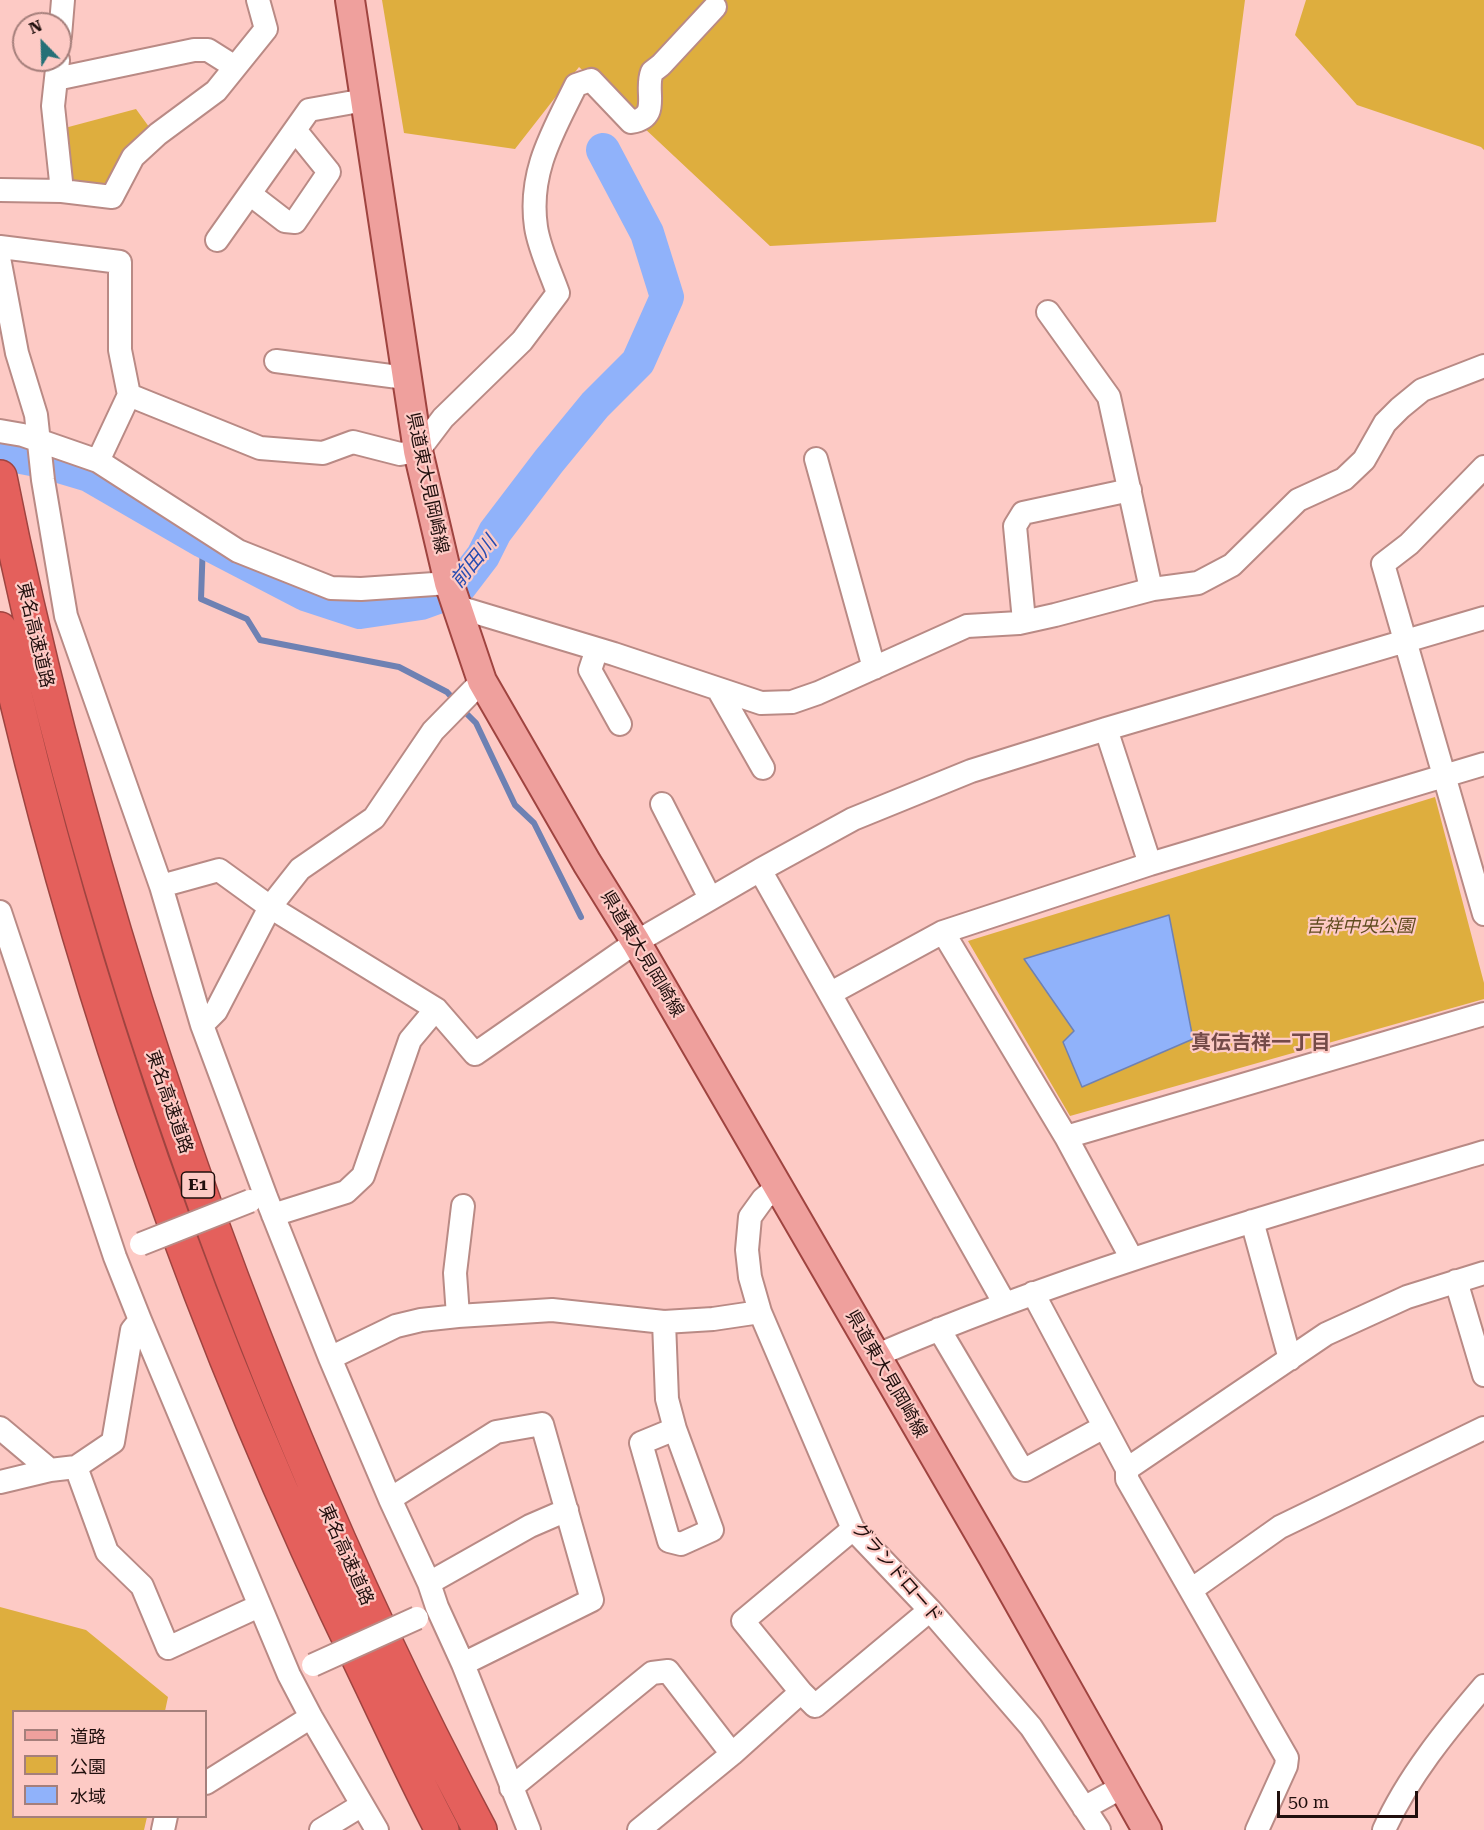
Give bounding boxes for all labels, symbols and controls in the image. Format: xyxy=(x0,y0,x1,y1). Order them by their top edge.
north arrow xyxy=(12,12,72,72)
text: N xyxy=(26,16,45,38)
street label: 県道東大見岡崎線 xyxy=(401,410,453,556)
water label: 前田川 xyxy=(446,531,502,593)
street label: 東名高速道路 xyxy=(12,580,58,690)
street label: 県道東大見岡崎線 xyxy=(596,887,688,1021)
park label: 吉祥中央公園 xyxy=(1306,916,1414,938)
district label: 真伝吉祥一丁目 xyxy=(1191,1031,1331,1055)
street label: 東名高速道路 xyxy=(141,1047,197,1157)
road number: E1 xyxy=(182,1172,214,1198)
street label: 県道東大見岡崎線 xyxy=(841,1306,931,1442)
street label: 東名高速道路 xyxy=(314,1501,378,1609)
street label: グランドロード xyxy=(848,1518,946,1628)
legend xyxy=(12,1710,207,1818)
text: 道路 xyxy=(70,1726,106,1747)
text: 公園 xyxy=(70,1756,106,1777)
scale bar xyxy=(1280,1779,1421,1817)
text: 水域 xyxy=(70,1786,106,1807)
text: 50 m xyxy=(1288,1791,1329,1812)

